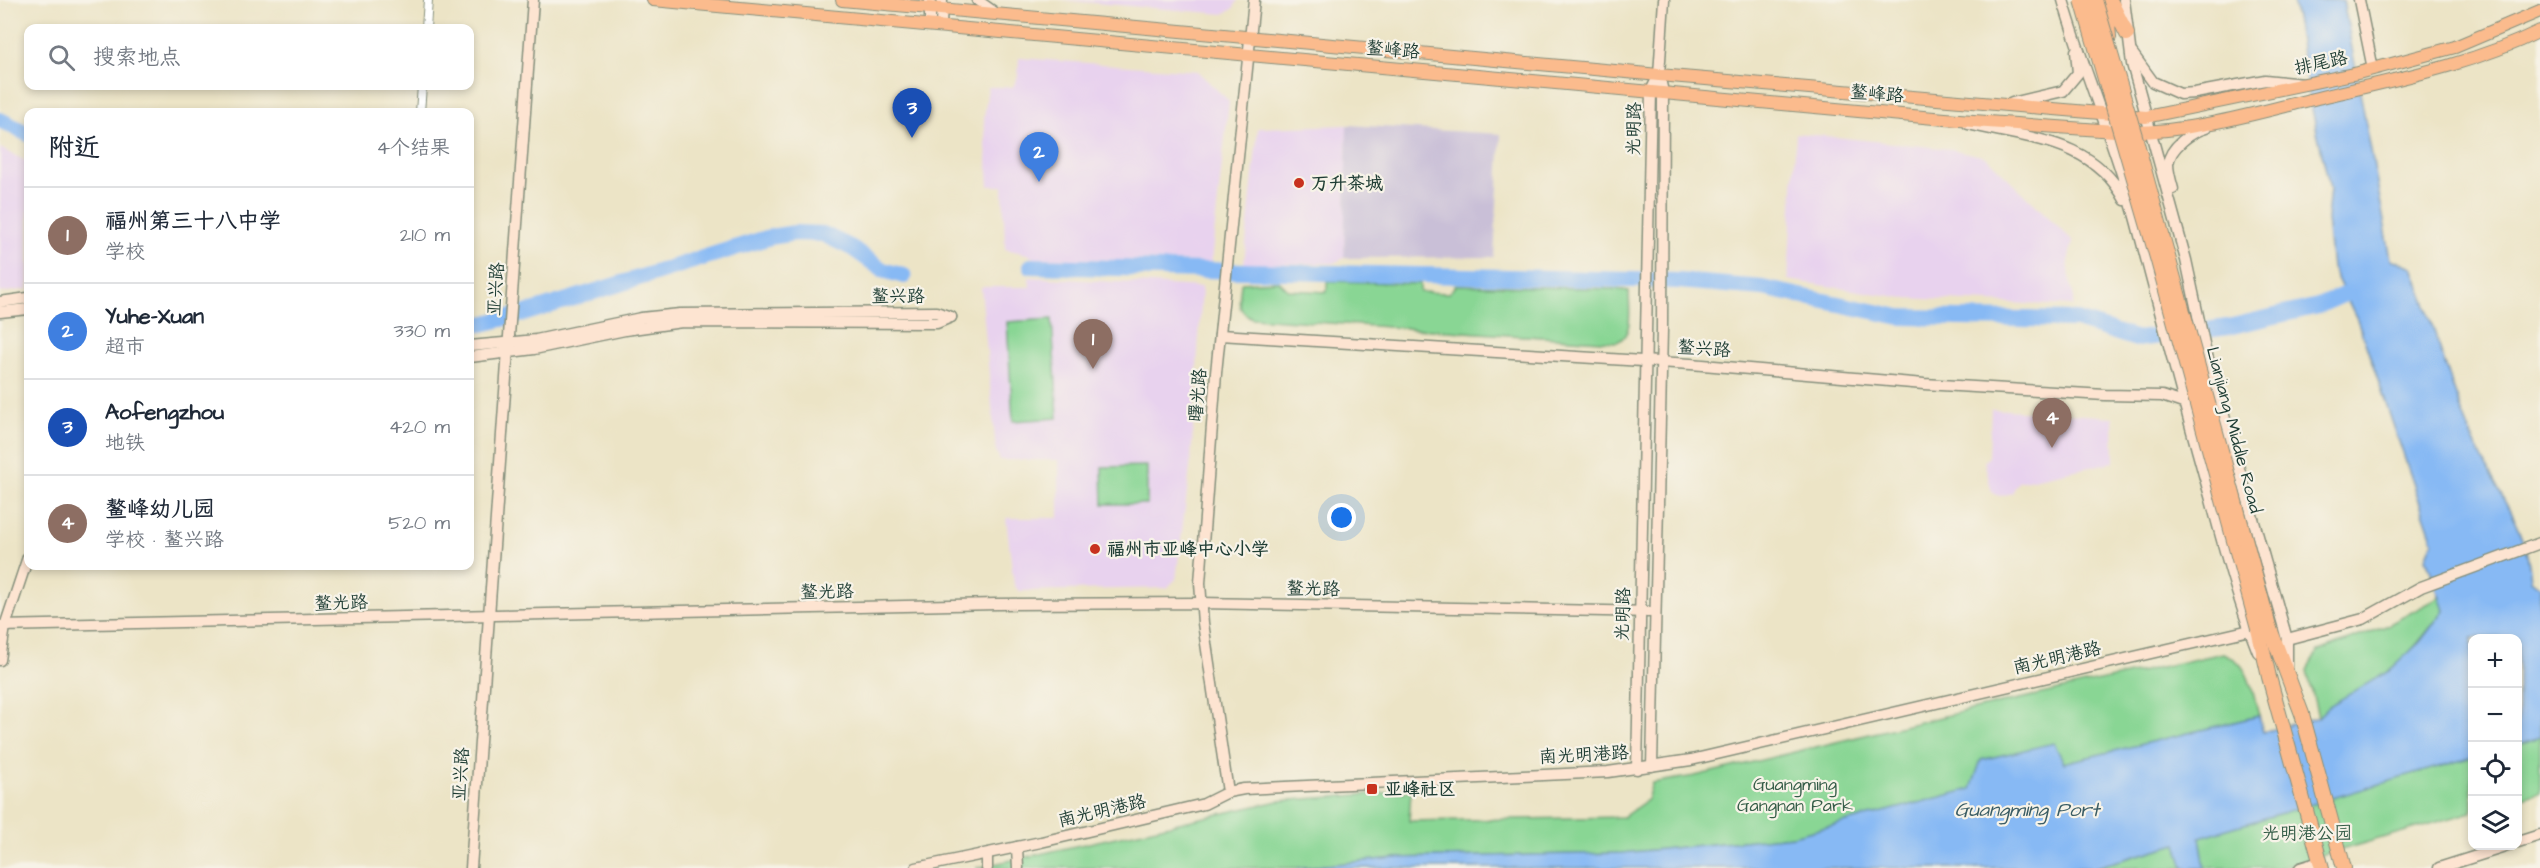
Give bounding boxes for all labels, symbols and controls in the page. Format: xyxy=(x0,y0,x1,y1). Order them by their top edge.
search box xyxy=(24,24,474,90)
street label: 鳌峰路 xyxy=(1365,35,1421,65)
icon: search xyxy=(45,41,78,74)
text: 搜索地点 xyxy=(93,42,181,73)
street label: 排尾路 xyxy=(2292,45,2350,81)
street label: 鳌峰路 xyxy=(1849,79,1905,109)
pin: 3 xyxy=(892,88,932,138)
street label: 光明路 xyxy=(1621,102,1647,156)
text: 附近 xyxy=(48,130,100,166)
pin: 2 xyxy=(1020,132,1058,182)
text: 4个结果 xyxy=(376,134,450,162)
place label: 万升茶城 xyxy=(1311,171,1383,196)
marker: 万升茶城 xyxy=(1292,176,1306,190)
text: 福州第三十八中学 xyxy=(105,206,281,237)
text: 1 xyxy=(66,221,69,249)
text: 210 m xyxy=(400,221,450,249)
text: 学校 xyxy=(105,238,145,266)
street label: 亚兴路 xyxy=(482,261,510,317)
street label: 鳌兴路 xyxy=(871,284,925,309)
text: Yuhe-Xuan xyxy=(105,301,204,332)
text: 2 xyxy=(62,317,73,345)
text: 330 m xyxy=(393,317,450,345)
pin: 1 xyxy=(1074,320,1112,369)
text: 超市 xyxy=(105,333,145,361)
street label: 鳌兴路 xyxy=(1676,335,1732,363)
street label: Lianjiang Middle Road xyxy=(2199,344,2268,516)
street label: 曙光路 xyxy=(1183,367,1213,423)
text: Aofengzhou xyxy=(105,397,224,428)
pin: 4 xyxy=(2032,398,2072,448)
text: 3 xyxy=(62,413,73,441)
text: 420 m xyxy=(389,413,450,441)
text: 地铁 xyxy=(105,429,145,457)
text: 鳌峰幼儿园 xyxy=(105,494,215,525)
your location xyxy=(1327,503,1356,532)
text: 4 xyxy=(61,509,74,537)
text: 520 m xyxy=(388,509,450,537)
text: 学校 · 鳌兴路 xyxy=(105,526,224,554)
place label: 福州市亚峰中心小学 xyxy=(1107,537,1269,562)
marker: 福州市亚峰中心小学 xyxy=(1088,542,1102,556)
street label: 鳌光路 xyxy=(1286,576,1340,602)
street label: 鳌光路 xyxy=(800,579,854,605)
street label: 光明路 xyxy=(1610,587,1636,641)
street label: 鳌光路 xyxy=(314,590,368,616)
map controls xyxy=(2468,634,2522,850)
button: + xyxy=(2468,634,2522,688)
street label: 南光明港路 xyxy=(2010,636,2104,680)
button: − xyxy=(2468,688,2522,742)
street label: 南光明港路 xyxy=(1538,740,1630,770)
button: locate xyxy=(2468,742,2522,796)
street label: 亚兴路 xyxy=(447,746,475,802)
park label: Guangming Gangnan Park xyxy=(1737,772,1853,819)
place label: 亚峰社区 xyxy=(1384,777,1456,802)
marker: 亚峰社区 xyxy=(1365,782,1379,796)
street label: 南光明港路 xyxy=(1055,789,1149,833)
water label: Guangming Port xyxy=(1955,796,2101,825)
button: layers xyxy=(2468,796,2522,850)
park label: 光明港公园 xyxy=(2262,821,2352,846)

